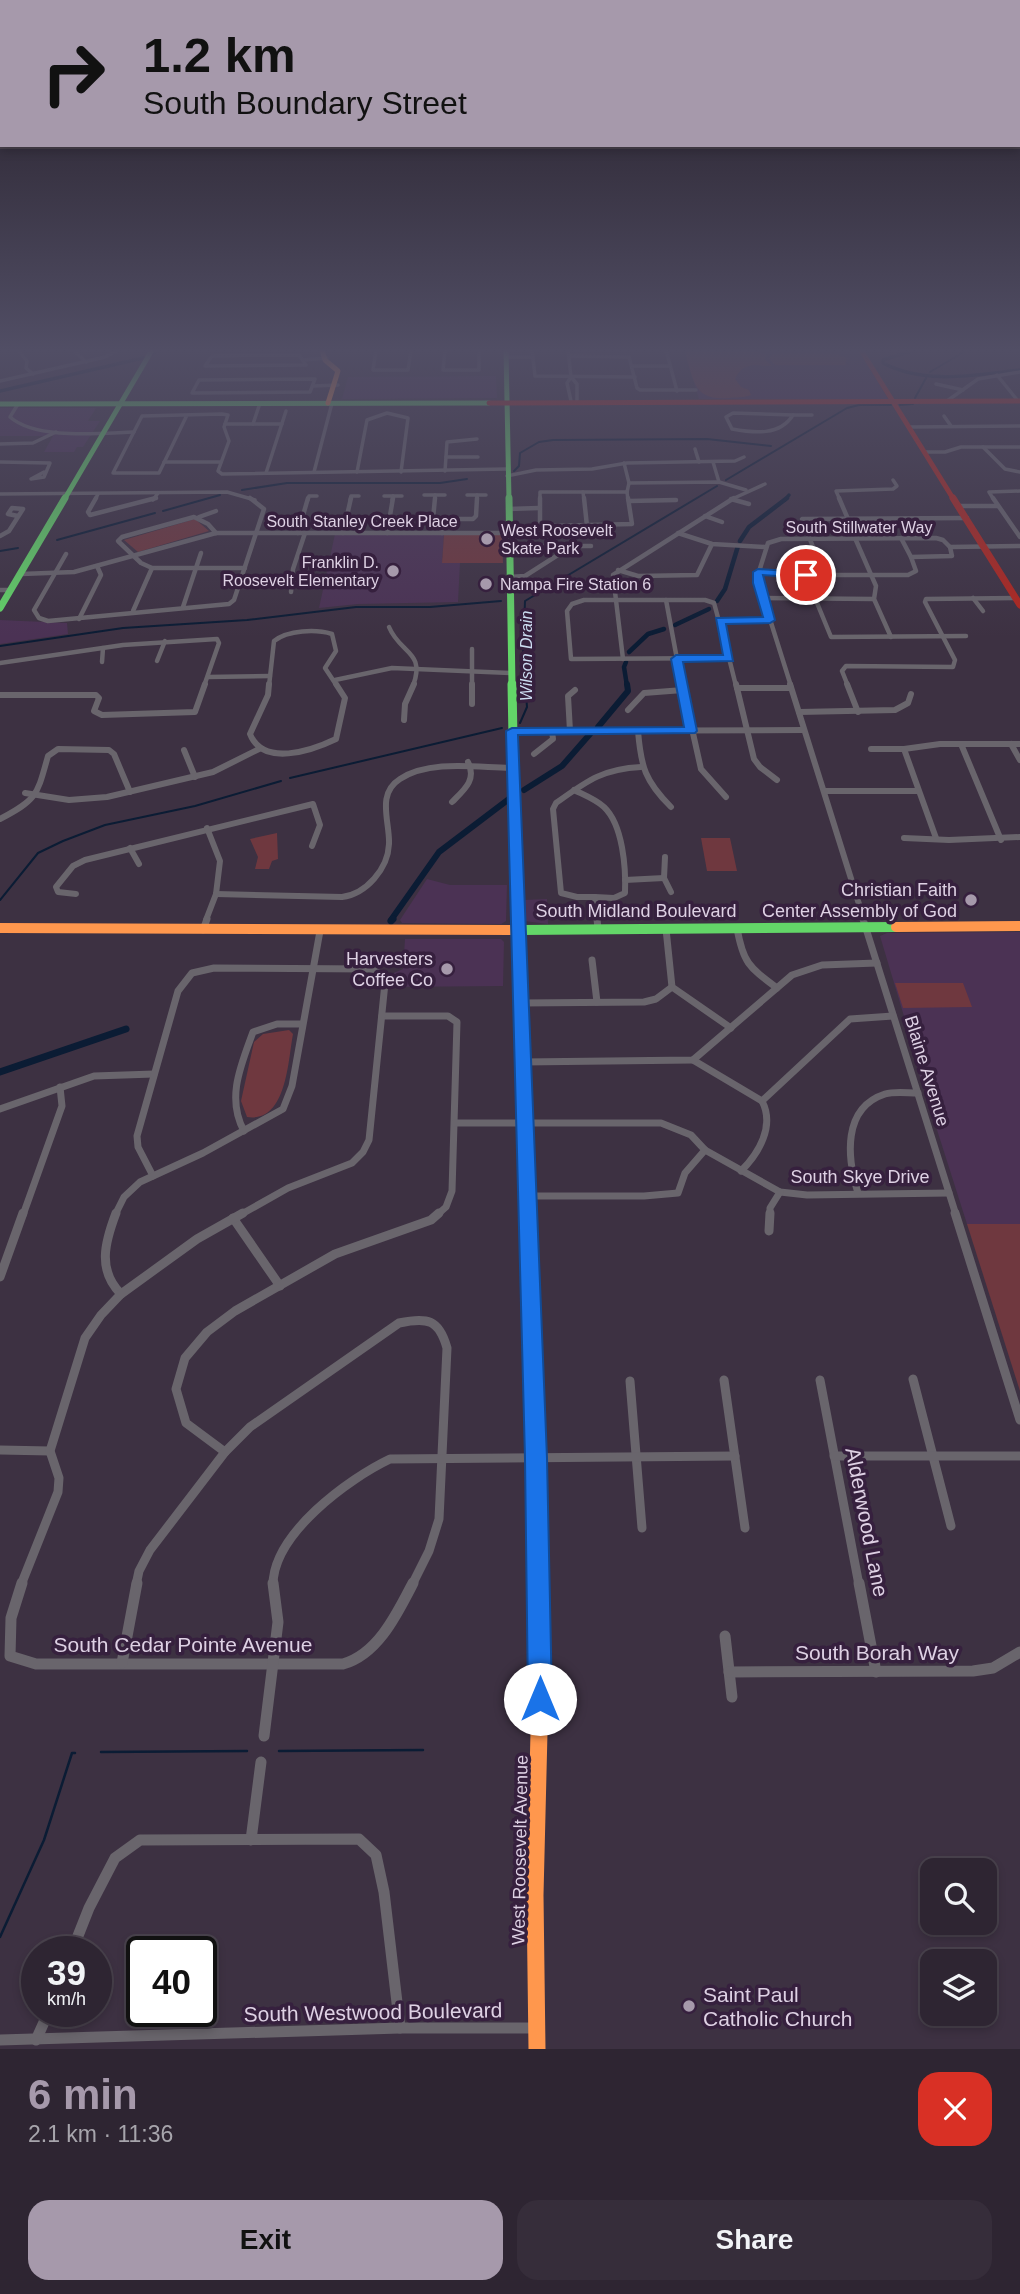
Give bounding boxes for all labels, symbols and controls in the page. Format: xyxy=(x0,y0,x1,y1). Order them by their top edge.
icon: right xyxy=(28,28,119,119)
text: 1.2 km xyxy=(143,28,296,82)
text: South Boundary Street xyxy=(143,85,467,121)
street label: South Stanley Creek Place xyxy=(266,513,458,530)
street label: South Stillwater Way xyxy=(785,519,933,536)
place label: West Roosevelt Skate Park xyxy=(501,522,613,557)
marker: West Roosevelt Skate Park xyxy=(479,531,495,547)
pin xyxy=(776,545,836,605)
place label: Franklin D. Roosevelt Elementary xyxy=(222,554,379,589)
icon: arrive xyxy=(787,556,825,594)
marker: Franklin D. Roosevelt Elementary xyxy=(385,563,401,579)
marker: Nampa Fire Station 6 xyxy=(478,576,494,592)
place label: Nampa Fire Station 6 xyxy=(500,576,651,593)
water label: Wilson Drain xyxy=(518,611,535,701)
place label: Christian Faith Center Assembly of God xyxy=(762,880,957,921)
marker: Christian Faith Center Assembly of God xyxy=(963,892,979,908)
street label: South Midland Boulevard xyxy=(535,901,737,921)
place label: Harvesters Coffee Co xyxy=(346,949,433,990)
marker: Harvesters Coffee Co xyxy=(439,961,455,977)
street label: Blaine Avenue xyxy=(901,1013,953,1129)
street label: South Skye Drive xyxy=(790,1167,930,1187)
street label: Alderwood Lane xyxy=(841,1445,893,1599)
street label: South Cedar Pointe Avenue xyxy=(54,1633,312,1656)
street label: South Borah Way xyxy=(795,1641,959,1664)
position arrow xyxy=(503,1662,577,1736)
street label: West Roosevelt Avenue xyxy=(508,1755,532,1945)
map controls xyxy=(920,1858,997,2026)
button: search xyxy=(920,1858,997,1935)
speed limit sign: 40 xyxy=(126,1936,217,2027)
button: layers xyxy=(920,1949,997,2026)
text: 39 xyxy=(47,1953,86,1992)
place label: Saint Paul Catholic Church xyxy=(703,1983,852,2030)
text: km/h xyxy=(47,1989,86,2009)
street label: South Westwood Boulevard xyxy=(243,1998,503,2026)
marker: Saint Paul Catholic Church xyxy=(681,1998,697,2014)
text: 6 min xyxy=(28,2071,138,2118)
button: close xyxy=(918,2072,992,2146)
text: 2.1 km · 11:36 xyxy=(28,2121,173,2147)
button: Exit xyxy=(28,2200,503,2280)
button: Share xyxy=(517,2200,992,2280)

